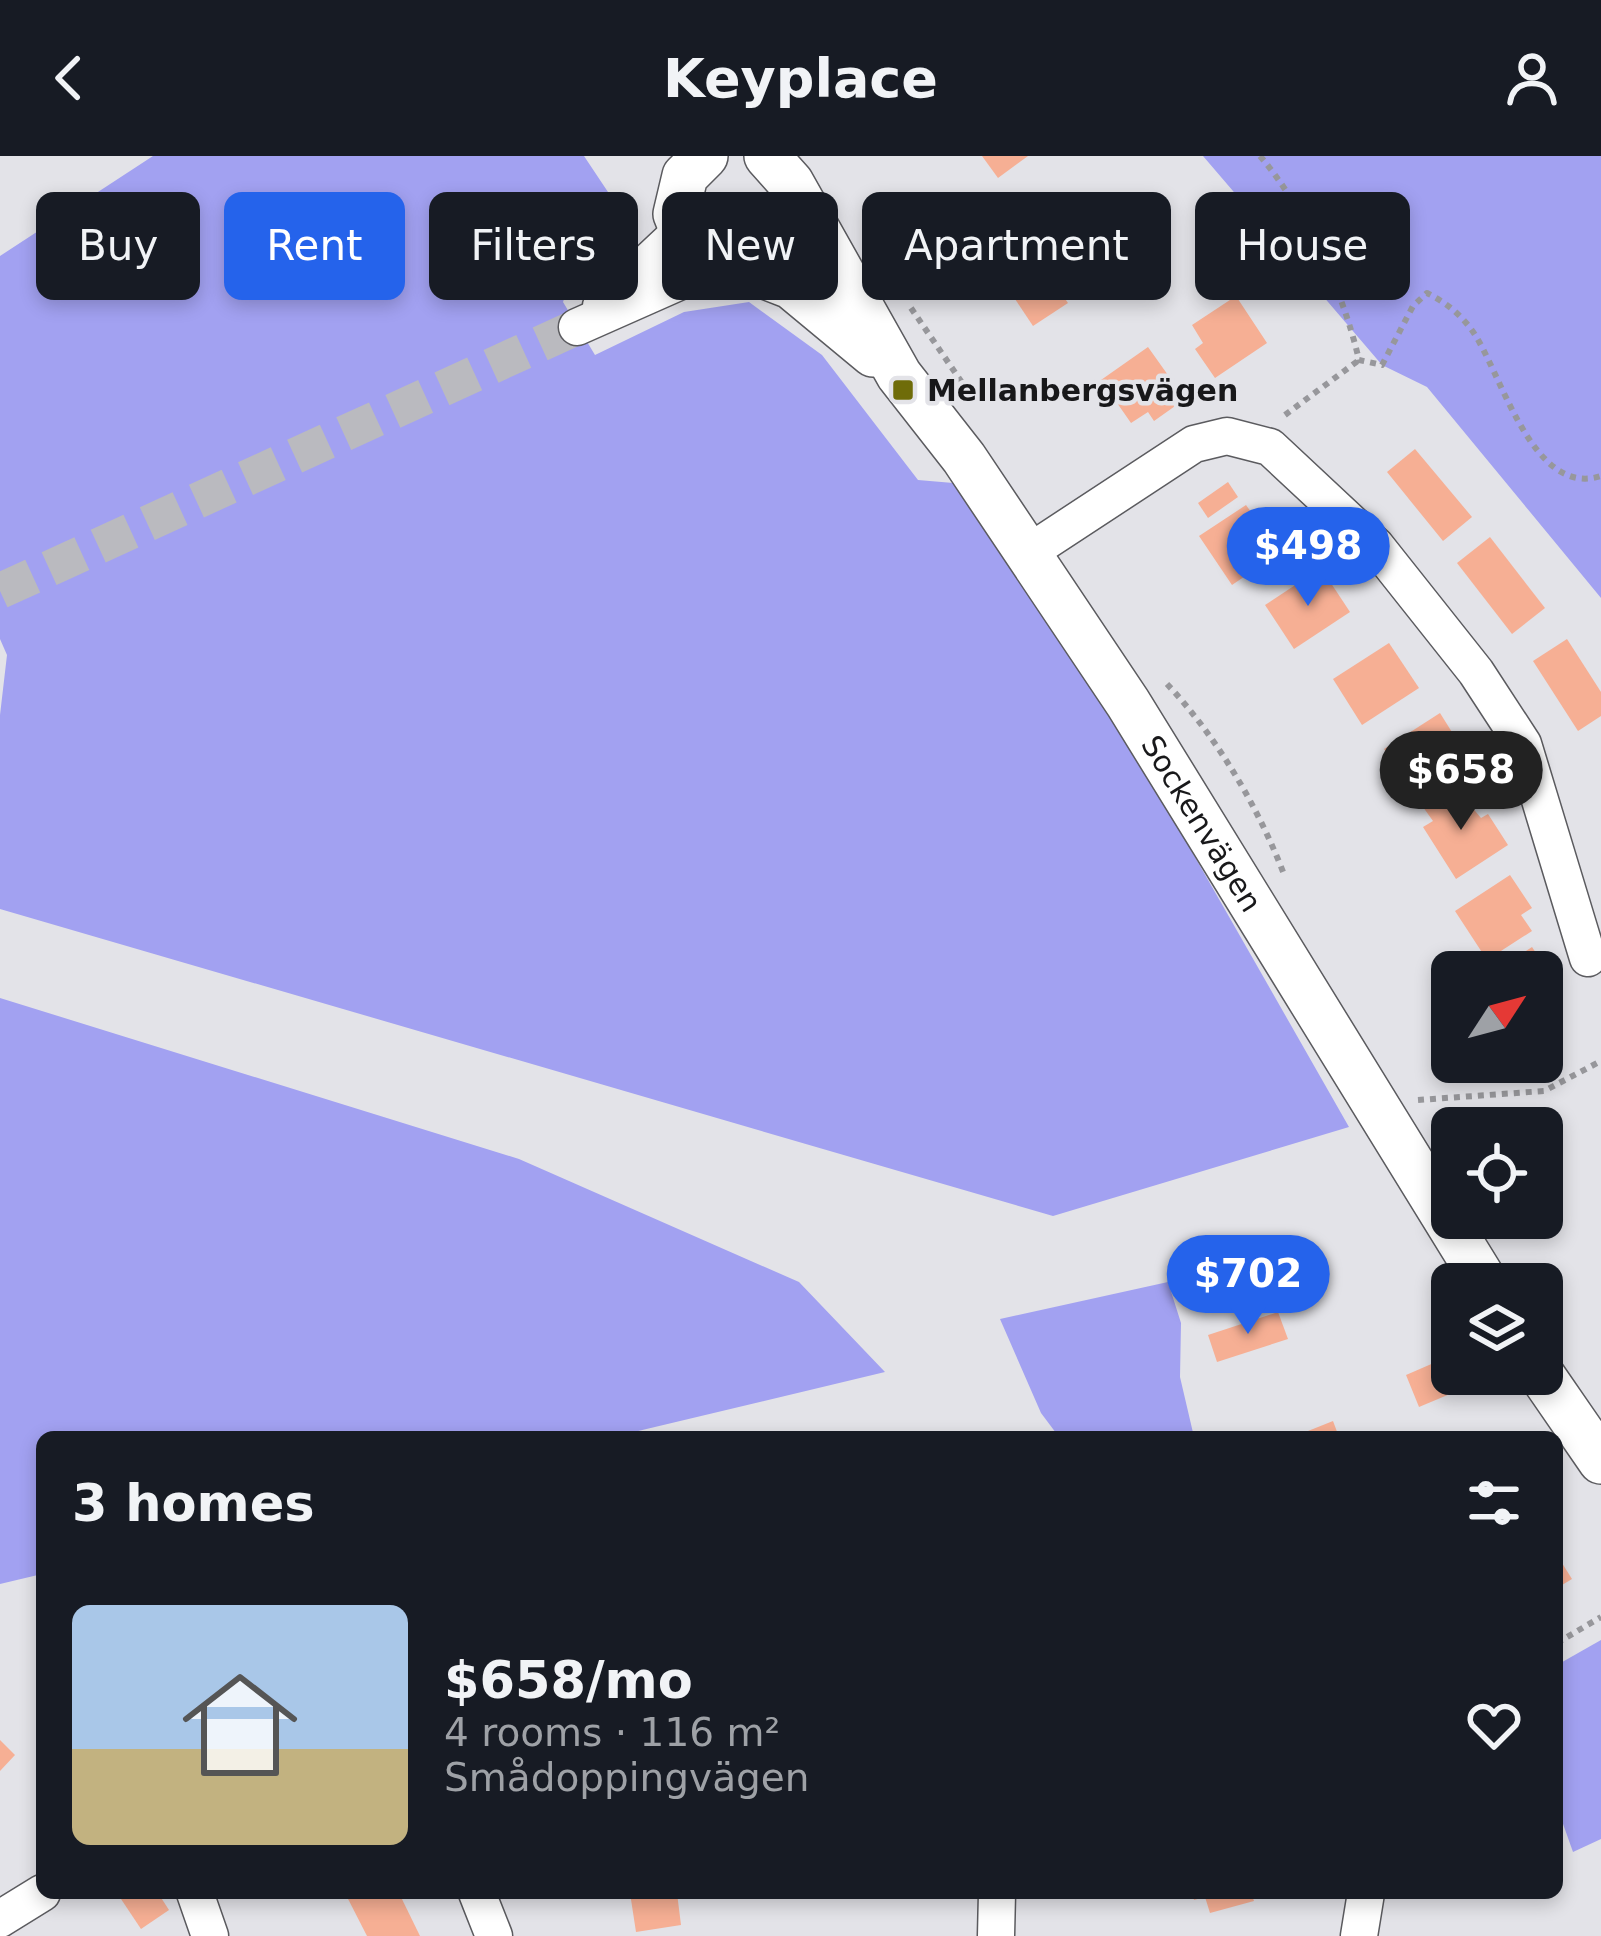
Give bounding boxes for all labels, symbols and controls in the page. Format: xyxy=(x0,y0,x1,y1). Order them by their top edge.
icon: back xyxy=(36,45,102,111)
icon: person xyxy=(1499,45,1565,111)
text: Keyplace xyxy=(663,47,938,110)
chip: Buy xyxy=(36,192,200,300)
chip: Rent xyxy=(224,192,405,300)
chip: Filters xyxy=(429,192,638,300)
chip: New xyxy=(662,192,838,300)
chip: Apartment xyxy=(862,192,1171,300)
chip: House xyxy=(1195,192,1410,300)
place label: Mellanbergsvägen xyxy=(927,373,1238,408)
marker: Mellanbergsvägen xyxy=(890,377,916,403)
pin: $498 xyxy=(1237,507,1379,609)
text: $498 xyxy=(1254,523,1362,568)
street label: Sockenvägen xyxy=(1135,729,1270,918)
pin: $658 xyxy=(1390,731,1532,833)
text: $658 xyxy=(1407,747,1515,792)
north arrow xyxy=(1431,951,1563,1083)
map controls xyxy=(1431,951,1563,1395)
button: locate xyxy=(1431,1107,1563,1239)
pin: $702 xyxy=(1177,1235,1319,1337)
text: $702 xyxy=(1194,1251,1302,1296)
button: layers xyxy=(1431,1263,1563,1395)
icon: filters xyxy=(1461,1470,1527,1536)
text: 3 homes xyxy=(72,1474,315,1533)
text: $658/mo xyxy=(444,1651,693,1710)
icon: home xyxy=(168,1653,312,1797)
icon: heart xyxy=(1461,1692,1527,1758)
text: 4 rooms · 116 m² xyxy=(444,1710,780,1755)
text: Smådoppingvägen xyxy=(444,1755,810,1800)

